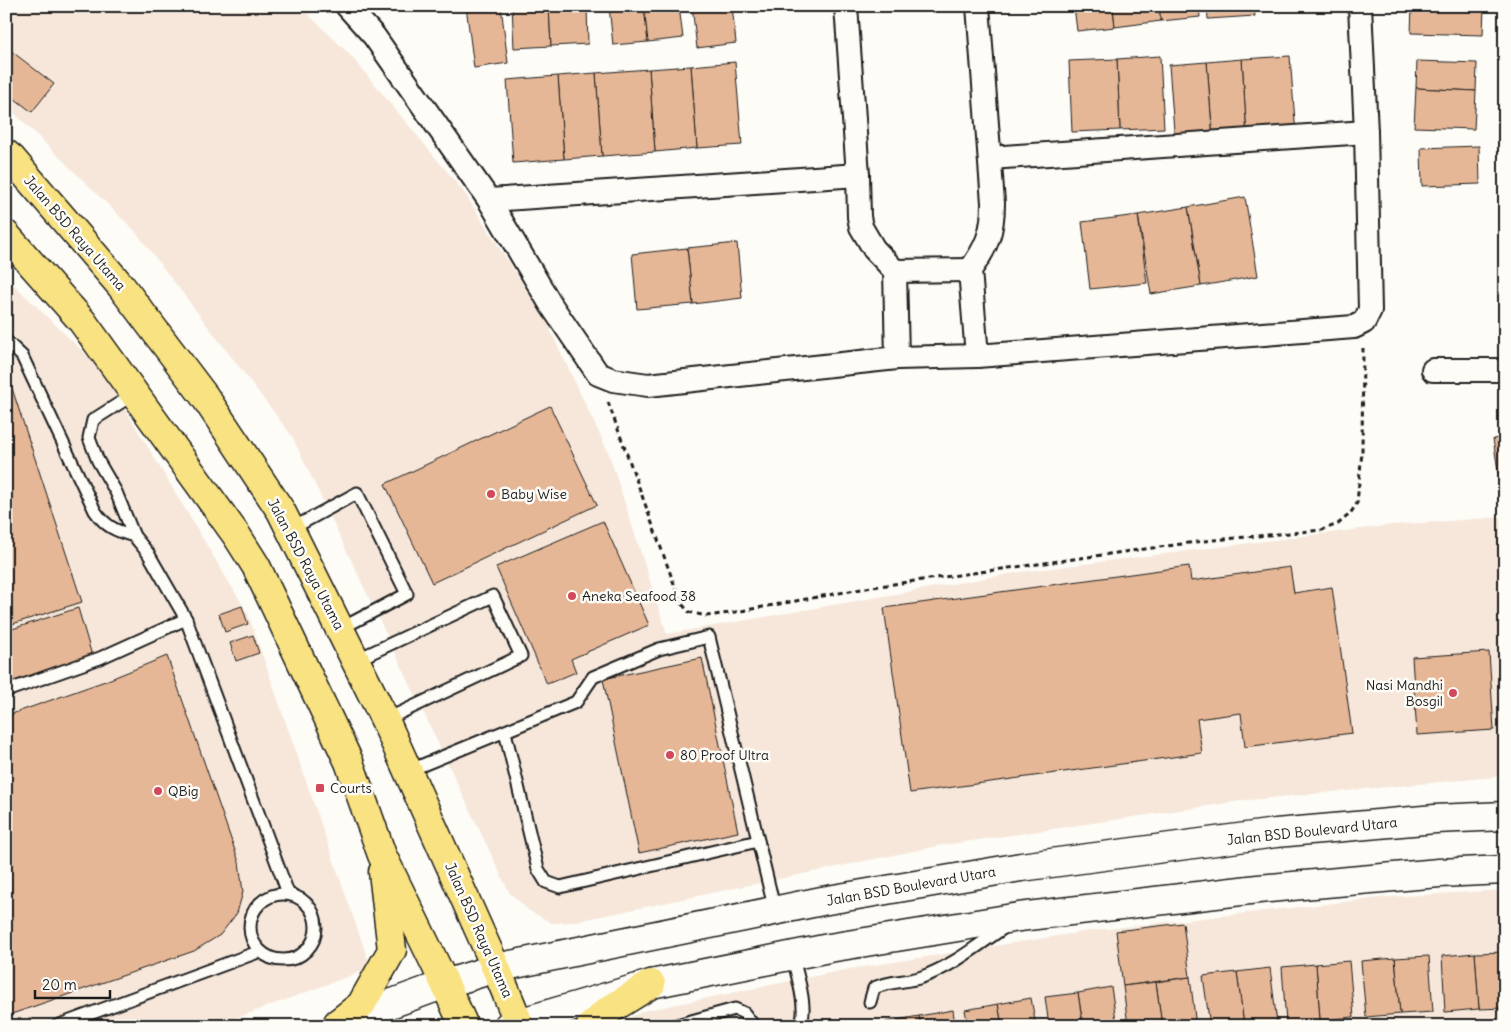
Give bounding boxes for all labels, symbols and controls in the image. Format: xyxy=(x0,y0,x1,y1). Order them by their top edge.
street label: Jalan BSD Raya Utama xyxy=(20,172,130,294)
place label: Baby Wise xyxy=(501,485,567,503)
marker: Baby Wise xyxy=(485,488,497,500)
street label: Jalan BSD Raya Utama xyxy=(264,495,348,633)
place label: Aneka Seafood 38 xyxy=(582,587,696,605)
marker: Aneka Seafood 38 xyxy=(566,590,578,602)
place label: Nasi Mandhi Bosgil xyxy=(1366,676,1443,710)
marker: Nasi Mandhi Bosgil xyxy=(1447,687,1459,699)
place label: 80 Proof Ultra xyxy=(680,746,769,764)
marker: 80 Proof Ultra xyxy=(664,749,676,761)
place label: Courts xyxy=(330,779,372,797)
place label: QBig xyxy=(168,782,199,800)
marker: Courts xyxy=(314,782,326,794)
marker: QBig xyxy=(152,785,164,797)
street label: Jalan BSD Boulevard Utara xyxy=(1226,813,1398,849)
street label: Jalan BSD Raya Utama xyxy=(441,859,517,1001)
street label: Jalan BSD Boulevard Utara xyxy=(825,862,997,910)
scale bar xyxy=(35,967,110,999)
text: 20 m xyxy=(42,975,77,994)

